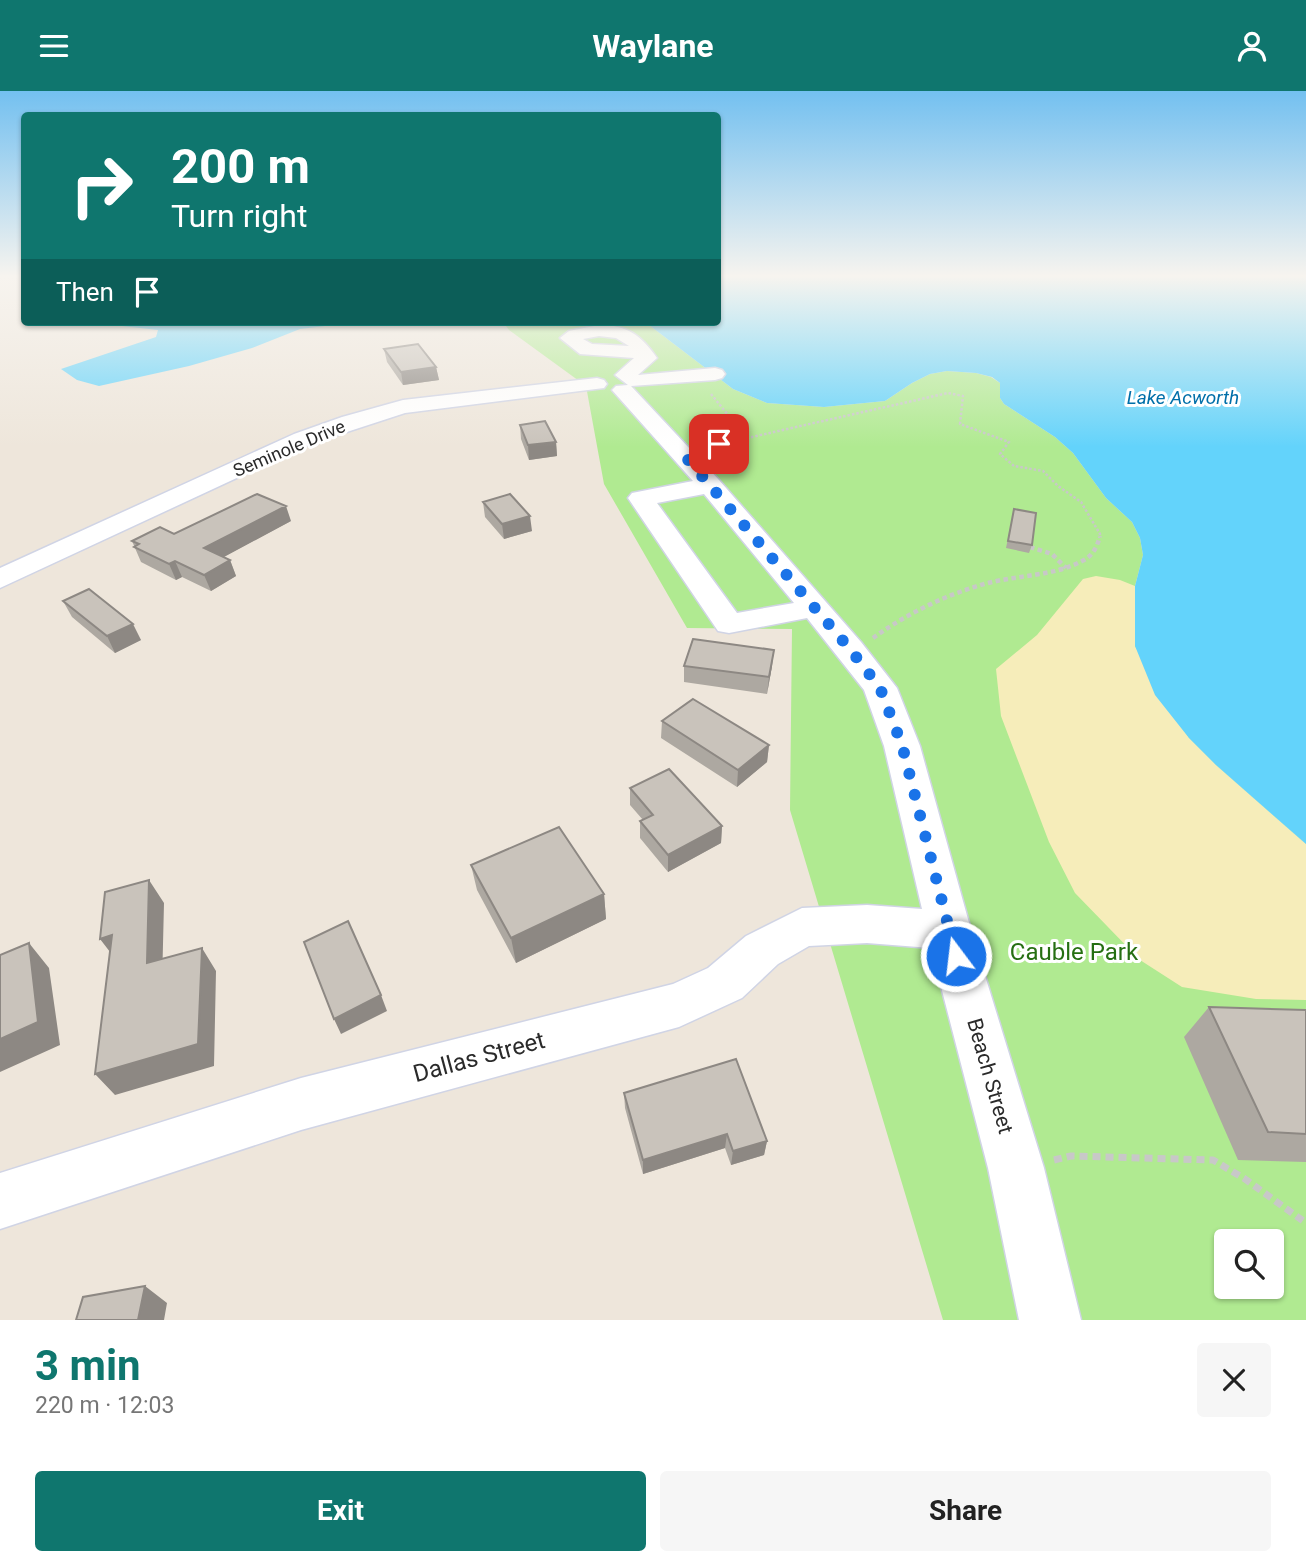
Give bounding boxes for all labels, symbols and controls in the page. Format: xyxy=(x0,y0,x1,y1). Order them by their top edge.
icon: menu xyxy=(35,27,73,65)
text: Waylane xyxy=(592,27,714,65)
icon: person xyxy=(1233,27,1271,65)
text: 200 m xyxy=(171,138,310,195)
icon: right xyxy=(56,140,147,231)
text: Turn right xyxy=(171,197,307,235)
icon: arrive xyxy=(128,273,166,311)
text: Then xyxy=(56,277,114,307)
water label: Lake Acworth xyxy=(1127,386,1239,409)
pin xyxy=(689,414,749,474)
street label: Seminole Drive xyxy=(230,415,348,481)
icon: arrive xyxy=(700,425,738,463)
position arrow xyxy=(919,919,993,993)
park label: Cauble Park xyxy=(1010,938,1139,966)
street label: Beach Street xyxy=(962,1016,1018,1137)
street label: Dallas Street xyxy=(410,1026,548,1088)
map controls xyxy=(1214,1229,1284,1299)
button: search xyxy=(1214,1229,1284,1299)
text: 3 min xyxy=(35,1341,141,1390)
button: close xyxy=(1197,1343,1271,1417)
text: 220 m · 12:03 xyxy=(35,1392,174,1419)
button: Exit xyxy=(35,1471,646,1551)
button: Share xyxy=(660,1471,1271,1551)

